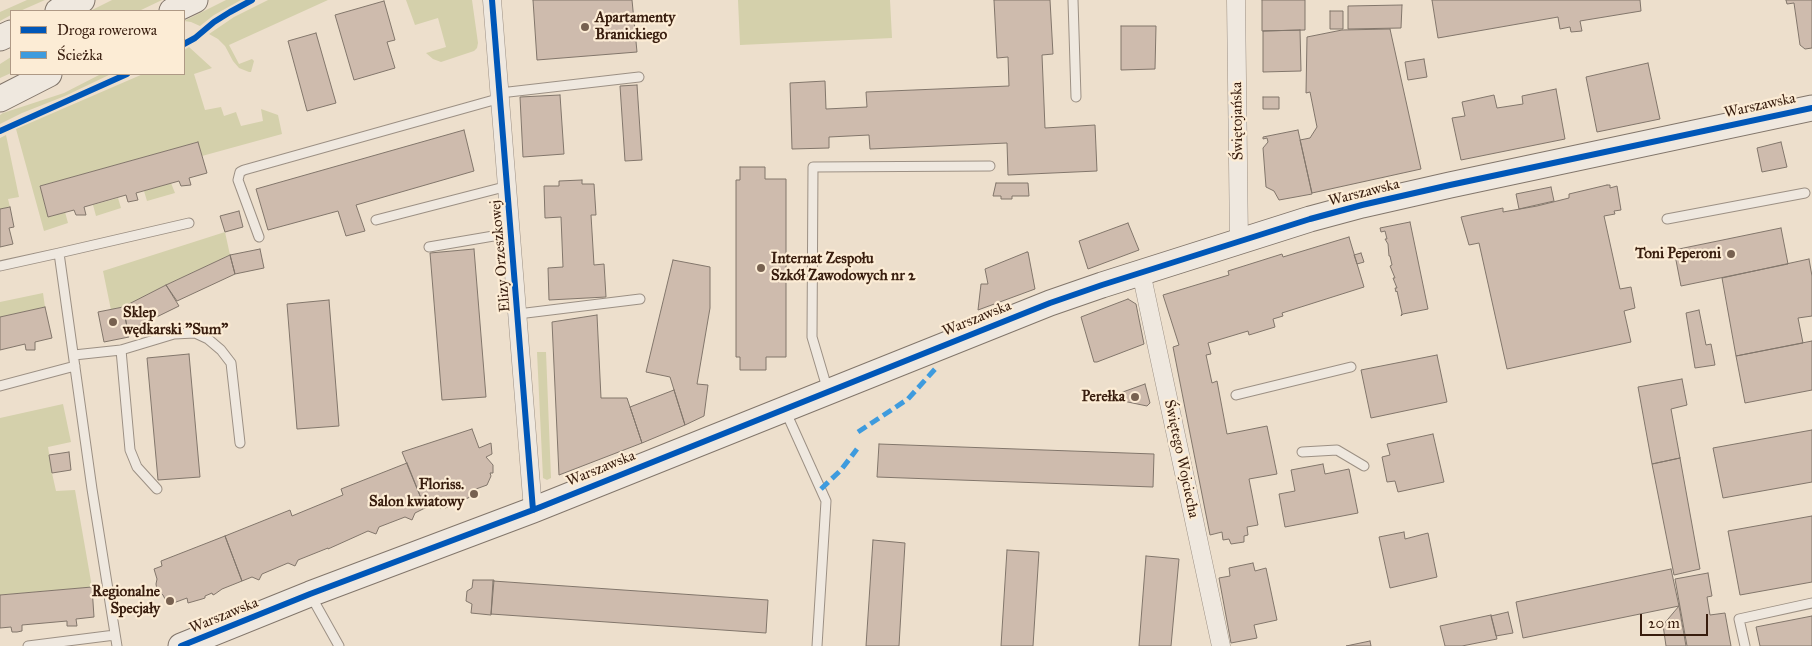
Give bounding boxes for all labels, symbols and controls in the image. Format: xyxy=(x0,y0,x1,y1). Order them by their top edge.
place label: Apartamenty Branickiego xyxy=(595,9,675,44)
legend xyxy=(10,10,185,75)
text: Droga rowerowa xyxy=(57,21,157,39)
marker: Apartamenty Branickiego xyxy=(579,21,591,33)
text: Ścieżka xyxy=(57,46,103,64)
street label: Świętojańska xyxy=(1228,82,1248,160)
street label: Warszawska xyxy=(1723,90,1797,122)
street label: Warszawska xyxy=(1327,175,1401,211)
street label: Elizy Orzeszkowej xyxy=(487,199,515,313)
place label: Toni Peperoni xyxy=(1635,245,1721,263)
marker: Toni Peperoni xyxy=(1725,248,1737,260)
place label: Internat Zespołu Szkół Zawodowych nr 2 xyxy=(771,250,915,285)
marker: Internat Zespołu Szkół Zawodowych nr 2 xyxy=(755,262,767,274)
street label: Warszawska xyxy=(940,297,1014,341)
place label: Sklep wędkarski "Sum" xyxy=(123,304,228,339)
marker: Sklep wędkarski "Sum" xyxy=(107,316,119,328)
place label: Perełka xyxy=(1081,388,1125,406)
marker: Perełka xyxy=(1129,391,1141,403)
street label: Świętego Wojciecha xyxy=(1160,398,1202,520)
street label: Warszawska xyxy=(564,447,638,491)
place label: Floriss. Salon kwiatowy xyxy=(369,476,464,511)
marker: Floriss. Salon kwiatowy xyxy=(468,488,480,500)
place label: Regionalne Specjały xyxy=(92,583,160,618)
street label: Warszawska xyxy=(187,594,261,638)
marker: Regionalne Specjały xyxy=(164,595,176,607)
scale bar xyxy=(1642,604,1710,636)
text: 20 m xyxy=(1648,614,1680,632)

